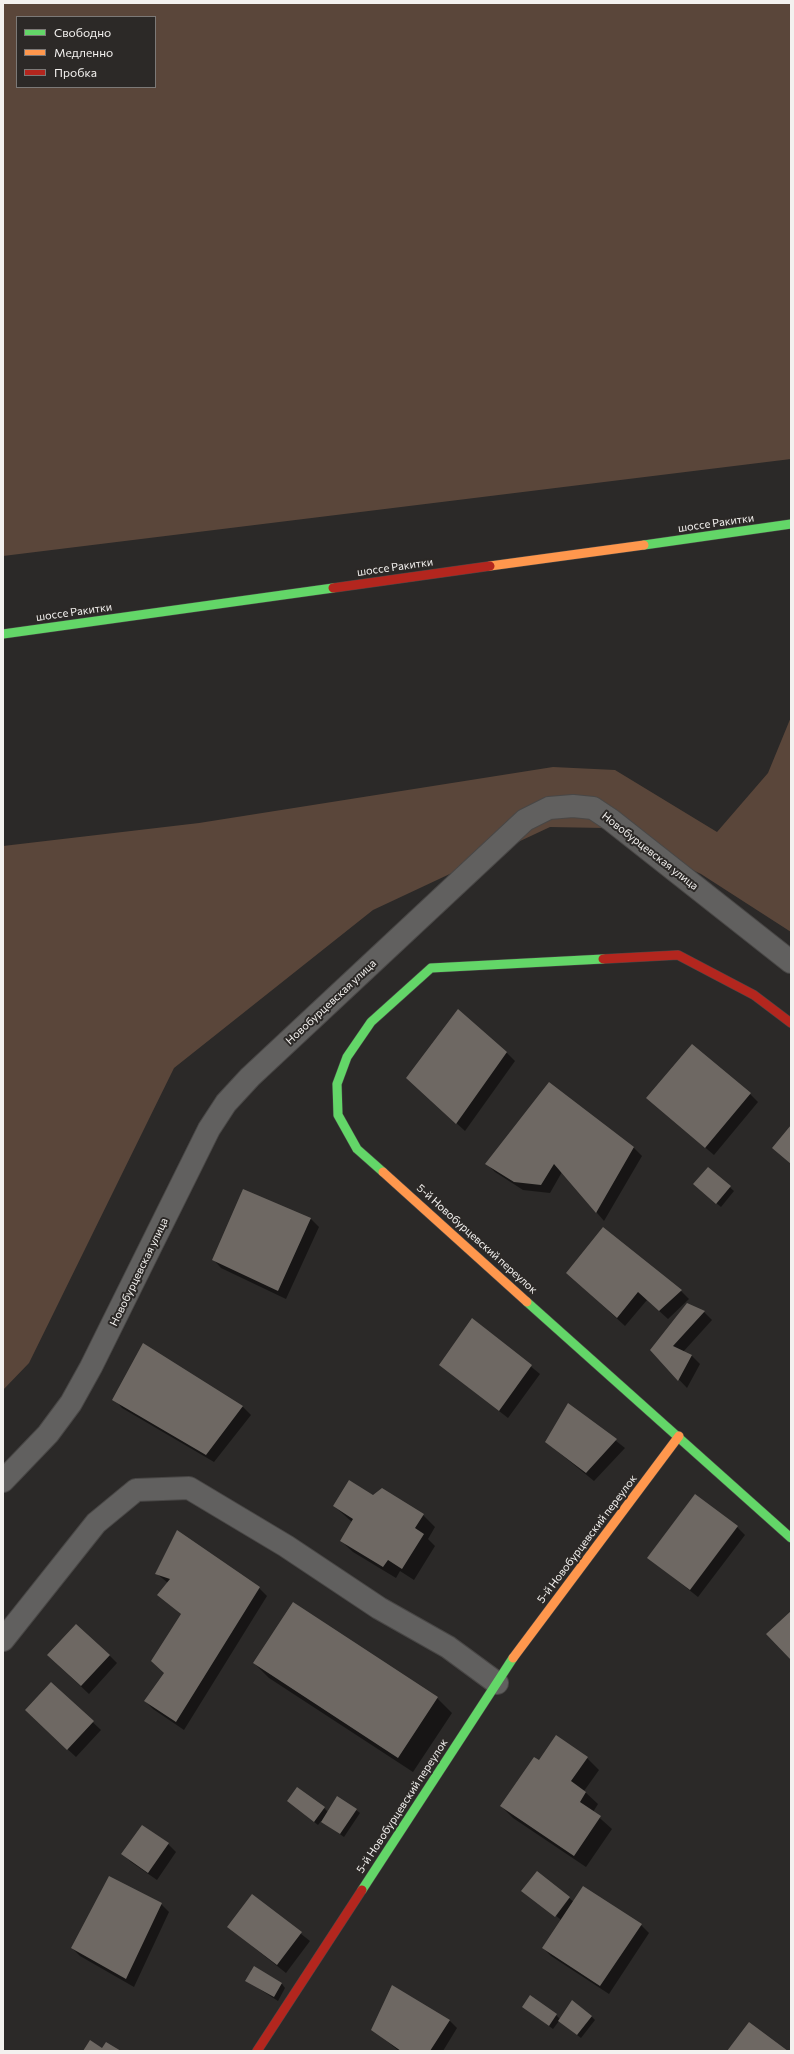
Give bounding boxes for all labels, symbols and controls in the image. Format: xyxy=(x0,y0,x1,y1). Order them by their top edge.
legend xyxy=(16,16,156,88)
text: Свободно xyxy=(54,25,111,39)
text: Медленно xyxy=(54,45,113,59)
text: Пробка xyxy=(54,65,97,79)
street label: шоссе Ракитки xyxy=(677,511,755,535)
street label: шоссе Ракитки xyxy=(356,555,434,579)
street label: шоссе Ракитки xyxy=(35,600,113,624)
street label: Новобурцевская улица xyxy=(599,809,701,893)
street label: Новобурцевская улица xyxy=(283,957,379,1047)
street label: 5-й Новобурцевский переулок xyxy=(414,1181,540,1297)
street label: Новобурцевская улица xyxy=(107,1216,171,1328)
street label: 5-й Новобурцевский переулок xyxy=(534,1472,640,1606)
street label: 5-й Новобурцевский переулок xyxy=(354,1736,450,1876)

